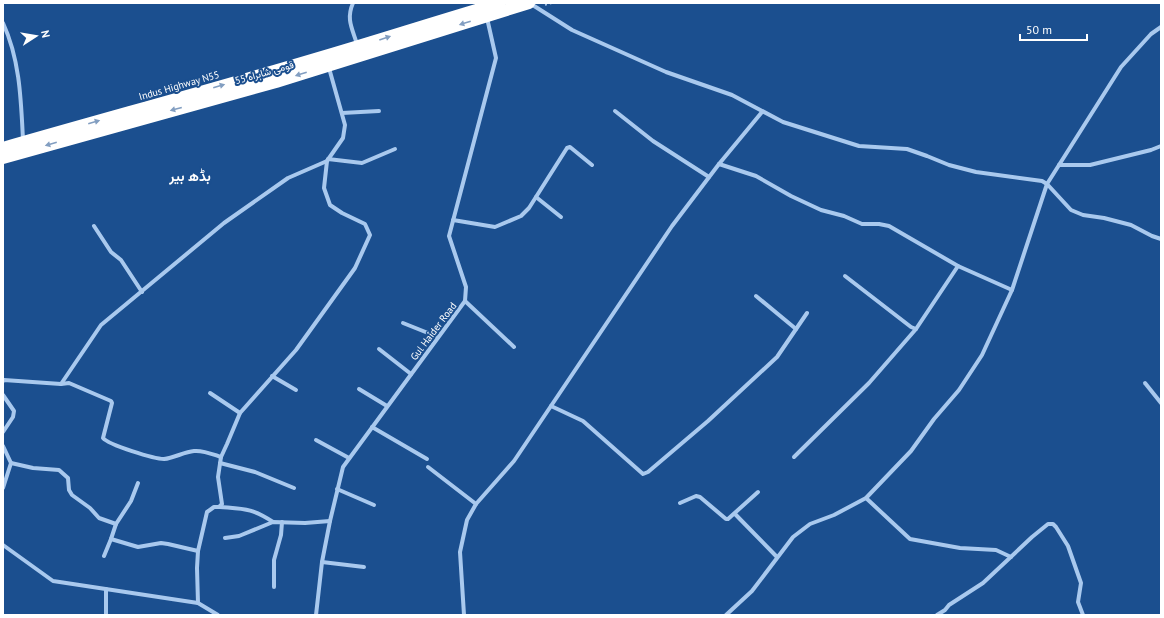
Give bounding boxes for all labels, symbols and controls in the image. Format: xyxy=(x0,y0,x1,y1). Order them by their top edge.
north arrow xyxy=(16,16,56,56)
scale bar xyxy=(1020,16,1087,42)
one-way arrow xyxy=(459,20,471,26)
text: 50 m xyxy=(1026,22,1052,37)
text: N xyxy=(38,29,53,39)
one-way arrow xyxy=(379,35,391,41)
street label: قومی شاہراہ 55 xyxy=(233,58,296,87)
street label: Indus Highway N55 xyxy=(137,68,221,103)
one-way arrow xyxy=(295,71,307,77)
one-way arrow xyxy=(214,83,226,89)
one-way arrow xyxy=(170,107,182,113)
one-way arrow xyxy=(89,119,101,125)
one-way arrow xyxy=(45,141,57,147)
district label: بڈھ بیر xyxy=(168,167,211,185)
street label: Gul Haider Road xyxy=(407,300,459,363)

